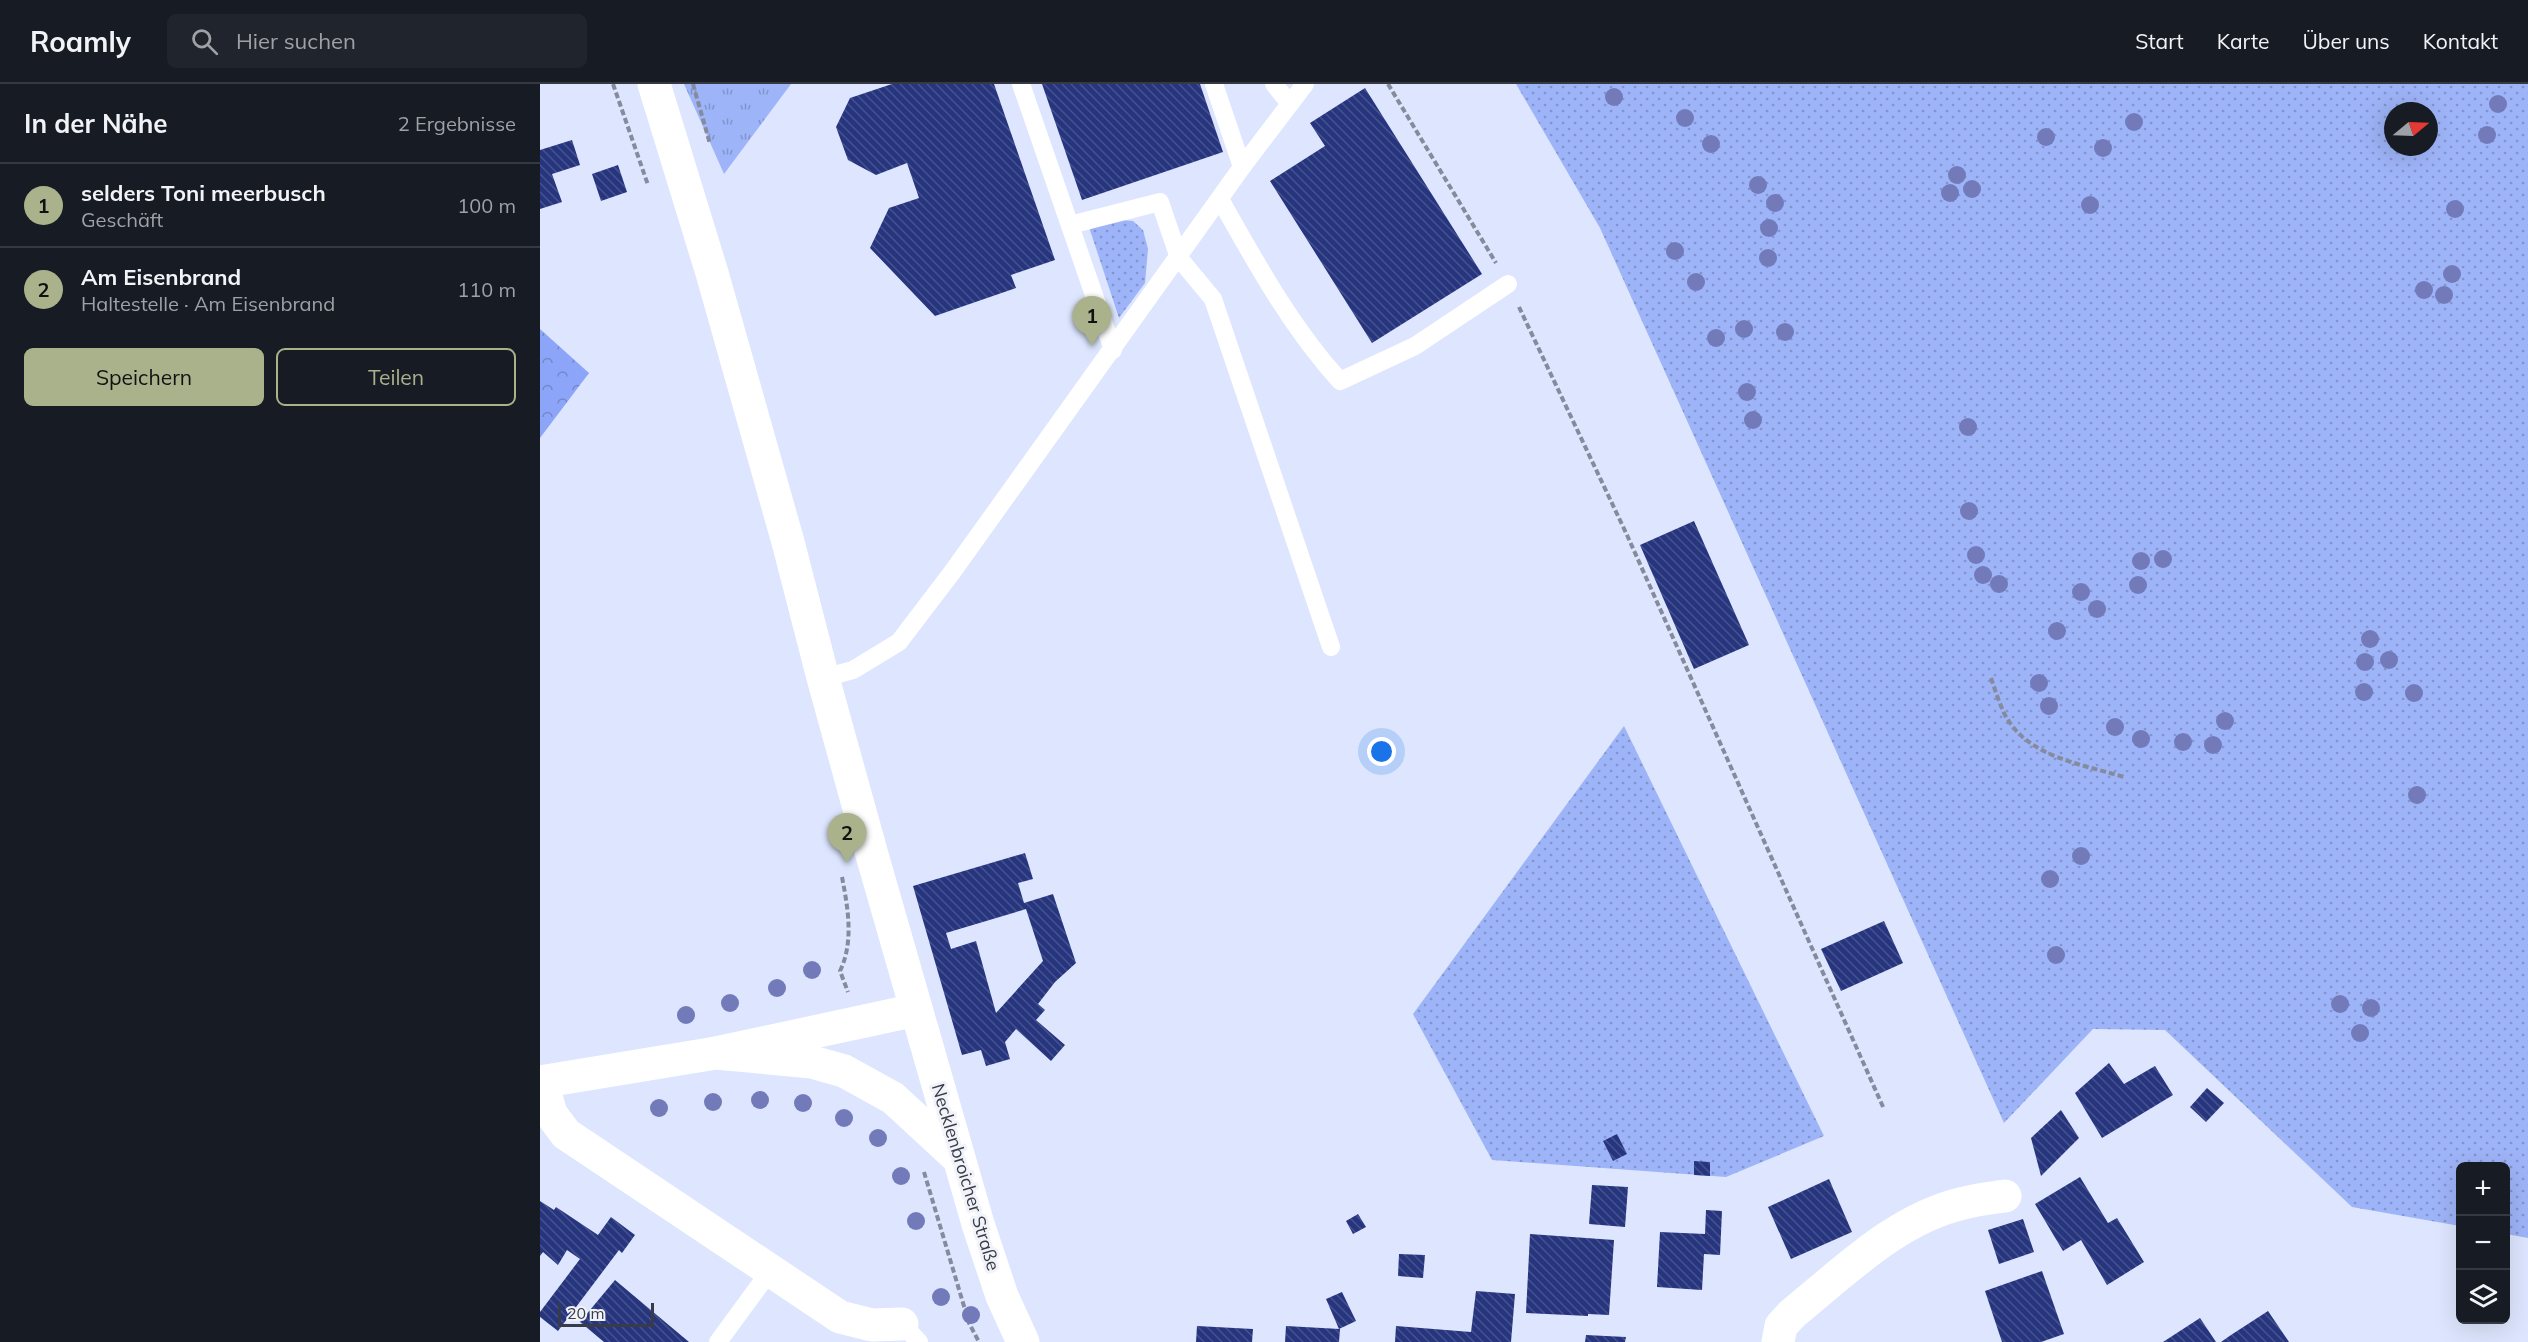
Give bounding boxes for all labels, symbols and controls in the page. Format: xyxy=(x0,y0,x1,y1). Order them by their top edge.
search box xyxy=(167,14,587,68)
text: Roamly xyxy=(30,24,131,59)
icon: search xyxy=(188,25,221,58)
text: Hier suchen xyxy=(236,27,356,55)
text: Start xyxy=(2135,28,2184,54)
text: Karte xyxy=(2217,28,2269,54)
text: Über uns xyxy=(2302,28,2390,54)
text: Kontakt xyxy=(2423,28,2498,54)
north arrow xyxy=(2384,102,2438,156)
text: In der Nähe xyxy=(24,107,168,140)
text: 2 Ergebnisse xyxy=(398,111,516,136)
text: selders Toni meerbusch xyxy=(81,179,326,207)
text: 1 xyxy=(38,193,50,218)
text: 100 m xyxy=(457,193,516,218)
text: Geschäft xyxy=(81,207,163,232)
text: Am Eisenbrand xyxy=(81,263,241,291)
text: 2 xyxy=(38,277,50,302)
text: 110 m xyxy=(457,277,516,302)
text: Haltestelle · Am Eisenbrand xyxy=(81,291,335,316)
pin: 1 xyxy=(1072,296,1112,346)
button: Speichern xyxy=(24,348,264,406)
button: Teilen xyxy=(276,348,516,406)
your location xyxy=(1367,737,1396,766)
pin: 2 xyxy=(828,814,866,863)
street label: Necklenbroicher Straße xyxy=(927,1081,1005,1273)
map controls xyxy=(2456,1162,2510,1324)
button: + xyxy=(2456,1162,2510,1216)
button: − xyxy=(2456,1216,2510,1270)
button: layers xyxy=(2456,1270,2510,1324)
scale bar xyxy=(558,1300,654,1328)
text: 20 m xyxy=(567,1303,604,1323)

